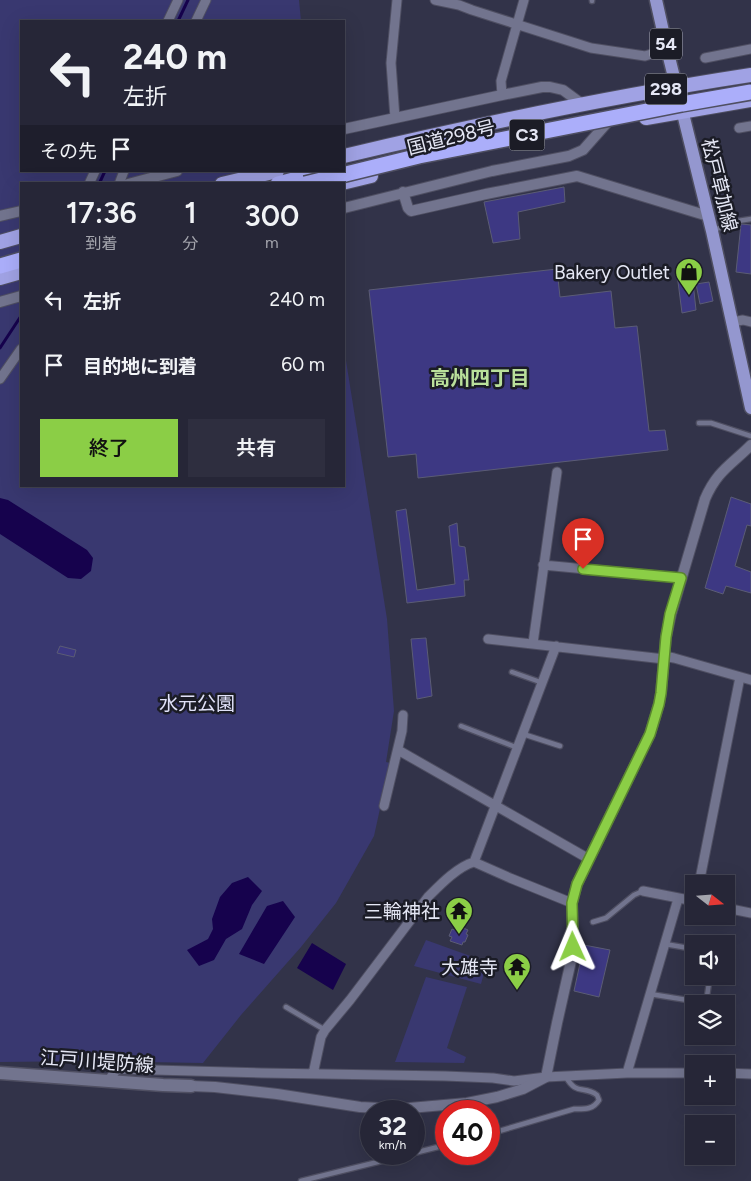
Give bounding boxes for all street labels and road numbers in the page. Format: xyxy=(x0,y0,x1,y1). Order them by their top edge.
road number: 54 xyxy=(650,29,682,60)
road number: 298 xyxy=(645,74,687,105)
street label: 国道298号 xyxy=(405,115,498,160)
road number: C3 xyxy=(510,120,544,150)
street label: 松戸草加線 xyxy=(697,136,742,234)
street label: 江戸川堤防線 xyxy=(39,1046,155,1077)

